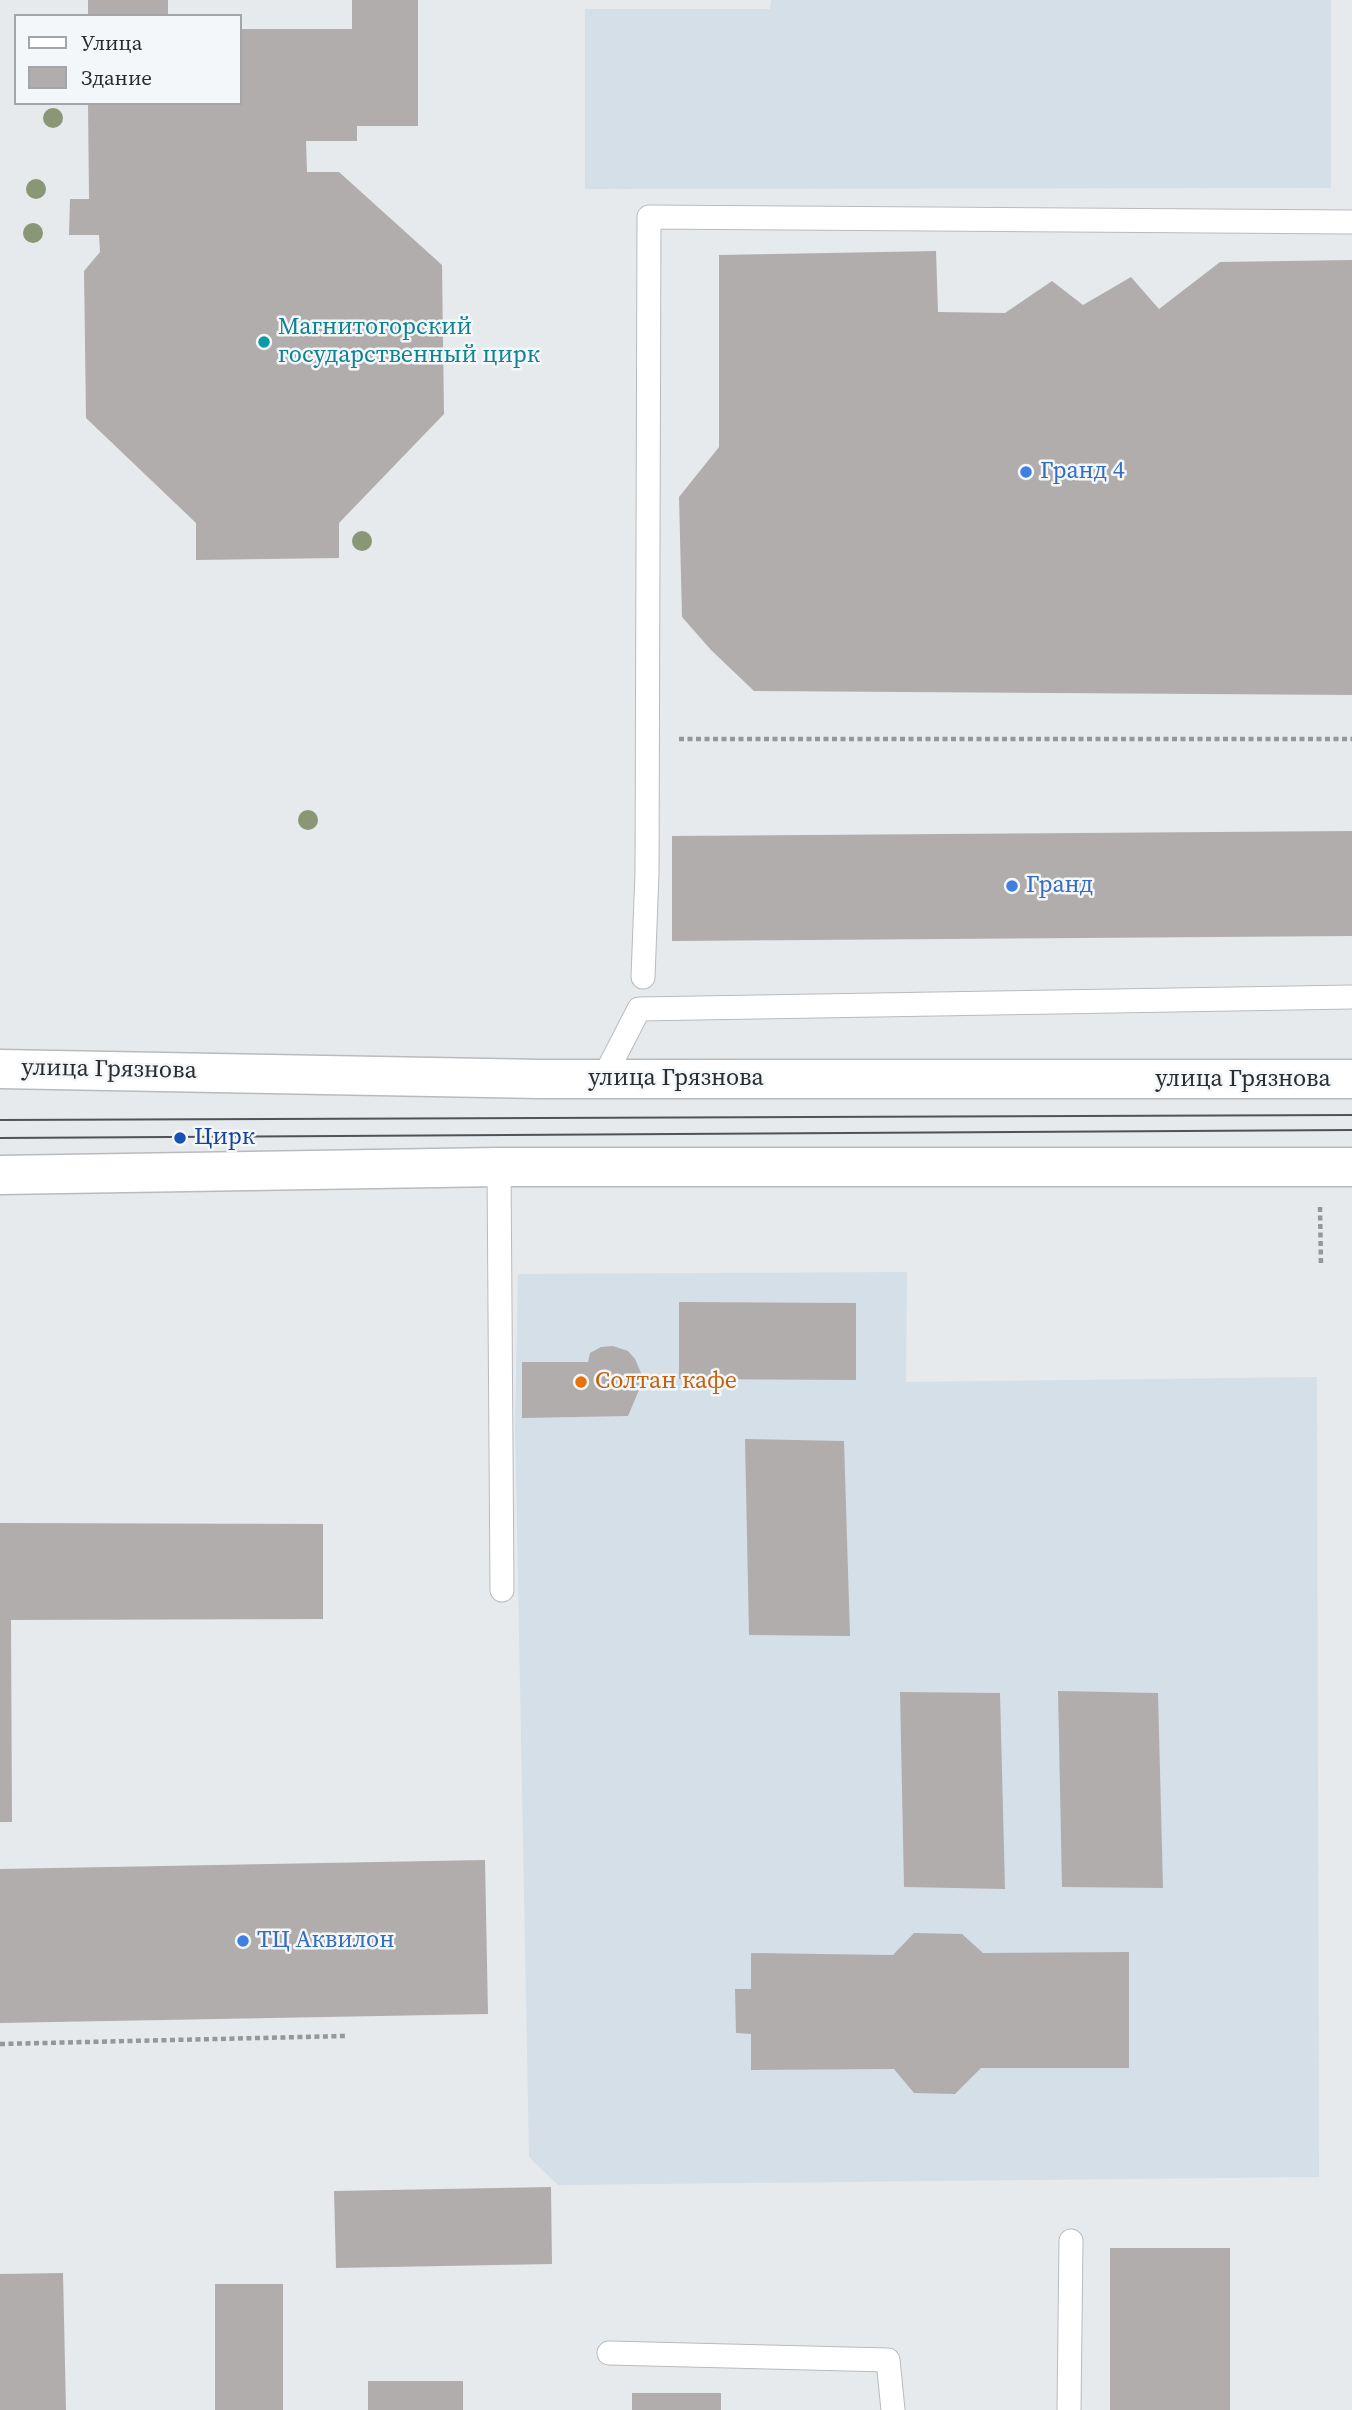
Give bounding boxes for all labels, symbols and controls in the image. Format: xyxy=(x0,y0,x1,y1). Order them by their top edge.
legend xyxy=(14,14,242,105)
text: Улица xyxy=(81,28,142,57)
text: Здание xyxy=(81,63,152,92)
place label: Магнитогорский государственный цирк xyxy=(278,314,540,370)
marker: Магнитогорский государственный цирк xyxy=(256,334,272,350)
place label: Гранд 4 xyxy=(1040,458,1125,486)
marker: Гранд 4 xyxy=(1018,464,1034,480)
place label: Гранд xyxy=(1026,872,1093,900)
marker: Гранд xyxy=(1004,878,1020,894)
street label: улица Грязнова xyxy=(21,1054,197,1086)
street label: улица Грязнова xyxy=(588,1065,764,1093)
street label: улица Грязнова xyxy=(1155,1066,1331,1094)
place label: Цирк xyxy=(194,1124,255,1152)
marker: Цирк xyxy=(172,1130,188,1146)
place label: Солтан кафе xyxy=(595,1368,737,1396)
marker: Солтан кафе xyxy=(573,1374,589,1390)
place label: ТЦ Аквилон xyxy=(257,1927,394,1955)
marker: ТЦ Аквилон xyxy=(235,1933,251,1949)

